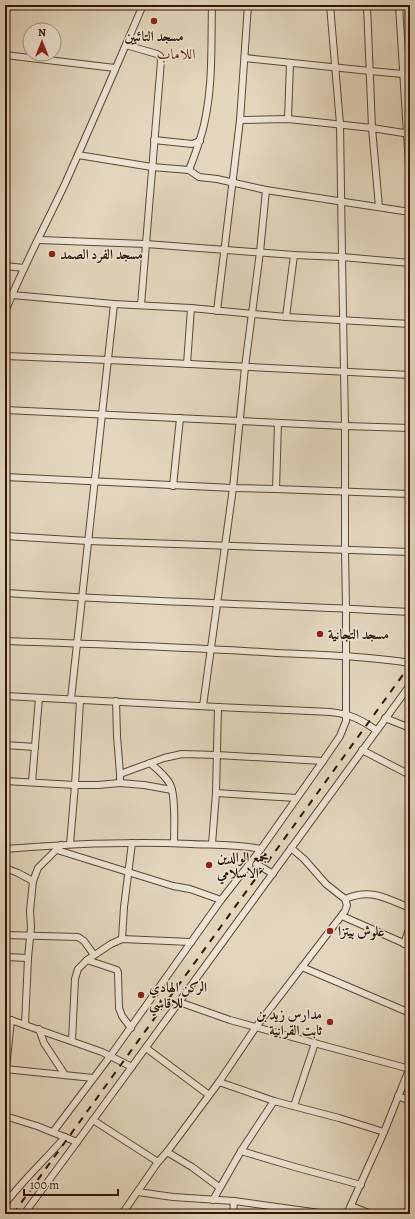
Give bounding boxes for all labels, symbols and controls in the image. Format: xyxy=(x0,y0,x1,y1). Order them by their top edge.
marker: مسجد التائبين xyxy=(149,16,159,26)
north arrow xyxy=(22,22,62,62)
text: N xyxy=(38,25,46,40)
place label: مسجد التائبين xyxy=(124,27,184,46)
district label: اللاماب xyxy=(157,44,195,64)
place label: مسجد الفرد الصمد xyxy=(60,245,143,264)
marker: مسجد الفرد الصمد xyxy=(47,249,57,259)
place label: مسجد التجانية xyxy=(328,625,389,644)
marker: مسجد التجانية xyxy=(315,629,325,639)
place label: مجمع الوالدين الاسلامي xyxy=(216,848,269,885)
marker: مجمع الوالدين الاسلامي xyxy=(204,860,214,870)
place label: علوش بيتزا xyxy=(338,922,385,941)
marker: علوش بيتزا xyxy=(325,926,335,936)
place label: الركن الهادي للاقاشي xyxy=(149,978,207,1017)
marker: الركن الهادي للاقاشي xyxy=(136,990,146,1000)
place label: مدارس زيد بن ثابت القرانية xyxy=(256,1005,322,1040)
marker: مدارس زيد بن ثابت القرانية xyxy=(325,1017,335,1027)
scale bar xyxy=(24,1171,118,1197)
text: 100 m xyxy=(30,1177,59,1193)

